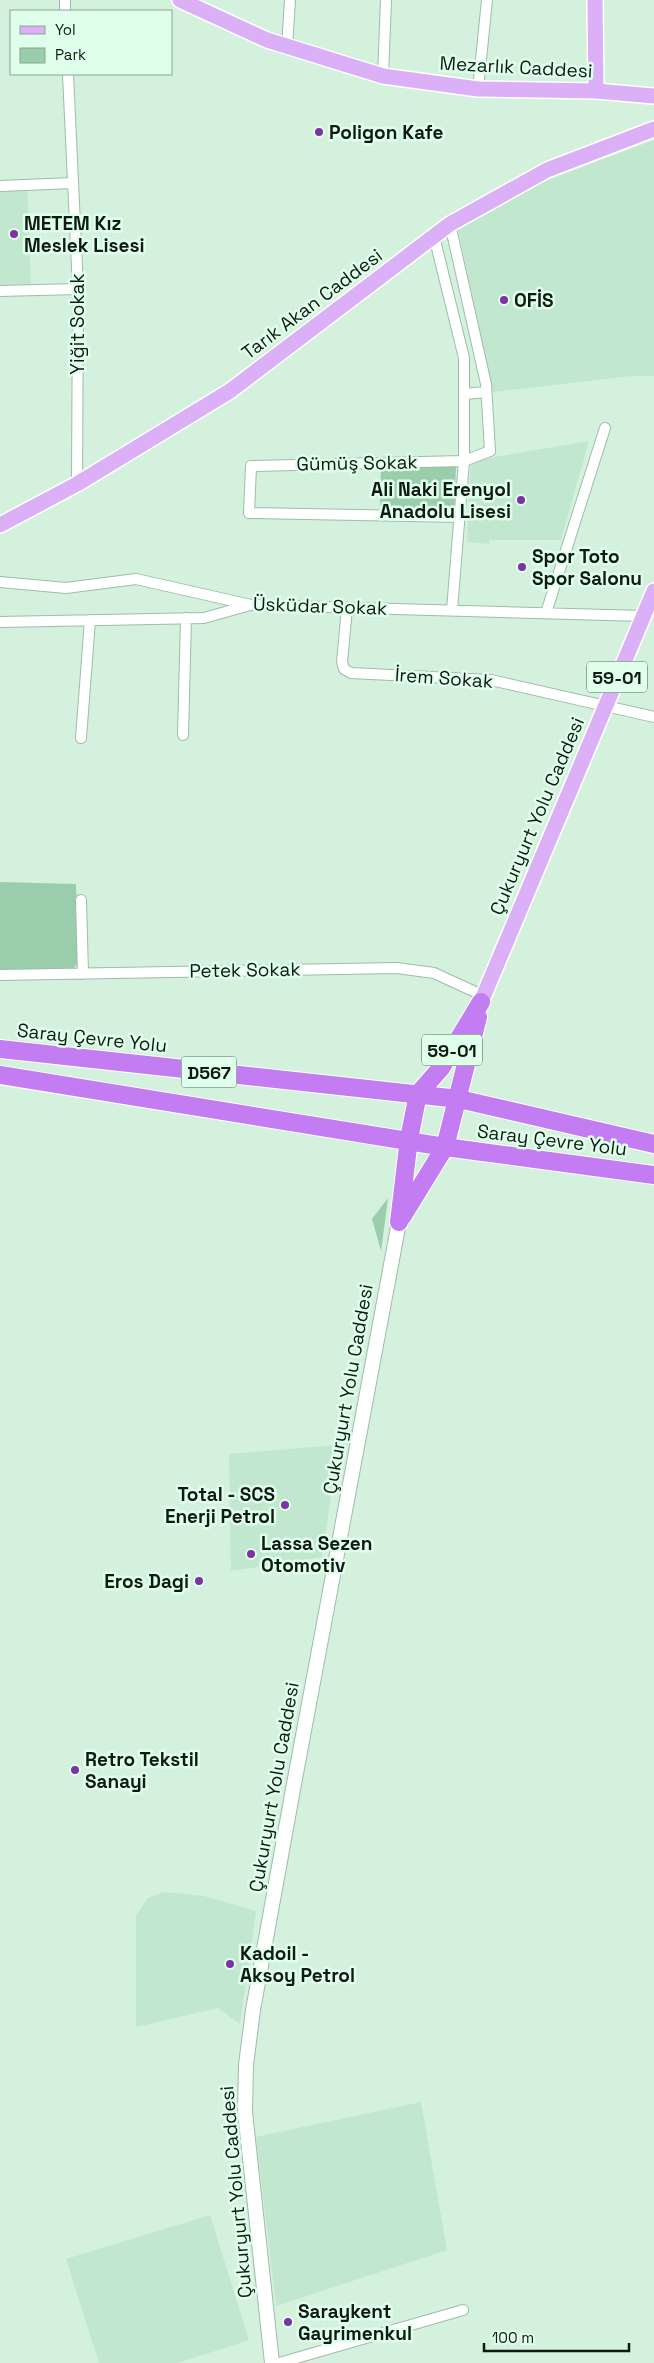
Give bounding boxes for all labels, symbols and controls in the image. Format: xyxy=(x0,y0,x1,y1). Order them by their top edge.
legend xyxy=(10,10,172,75)
text: Yol xyxy=(55,20,76,39)
text: Park xyxy=(55,45,86,64)
street label: Mezarlık Caddesi xyxy=(439,51,593,83)
place label: Poligon Kafe xyxy=(329,120,443,145)
marker: Poligon Kafe xyxy=(313,126,325,138)
place label: METEM Kız Meslek Lisesi xyxy=(24,211,145,258)
marker: METEM Kız Meslek Lisesi xyxy=(8,228,20,240)
street label: Tarık Akan Caddesi xyxy=(237,243,387,365)
street label: Yiğit Sokak xyxy=(65,273,90,375)
place label: OFİS xyxy=(514,288,554,313)
marker: OFİS xyxy=(498,294,510,306)
street label: Gümüş Sokak xyxy=(296,449,418,477)
place label: Ali Naki Erenyol Anadolu Lisesi xyxy=(371,477,511,524)
marker: Ali Naki Erenyol Anadolu Lisesi xyxy=(515,494,527,506)
place label: Spor Toto Spor Salonu xyxy=(532,544,642,591)
marker: Spor Toto Spor Salonu xyxy=(516,561,528,573)
street label: Üsküdar Sokak xyxy=(252,591,388,621)
street label: İrem Sokak xyxy=(394,662,494,694)
road number: 59-01 xyxy=(587,662,647,692)
street label: Çukuryurt Yolu Caddesi xyxy=(484,713,590,919)
street label: Petek Sokak xyxy=(189,957,301,983)
street label: Saray Çevre Yolu xyxy=(16,1018,168,1058)
road number: 59-01 xyxy=(422,1034,482,1066)
road number: D567 xyxy=(182,1056,236,1088)
street label: Saray Çevre Yolu xyxy=(476,1118,628,1162)
street label: Çukuryurt Yolu Caddesi xyxy=(317,1282,379,1496)
place label: Total - SCS Enerji Petrol xyxy=(165,1482,275,1529)
marker: Total - SCS Enerji Petrol xyxy=(279,1499,291,1511)
place label: Lassa Sezen Otomotiv xyxy=(261,1531,373,1578)
marker: Lassa Sezen Otomotiv xyxy=(245,1548,257,1560)
place label: Eros Dagi xyxy=(104,1569,189,1594)
marker: Eros Dagi xyxy=(193,1575,205,1587)
street label: Çukuryurt Yolu Caddesi xyxy=(243,1680,305,1894)
place label: Retro Tekstil Sanayi xyxy=(85,1747,199,1794)
marker: Retro Tekstil Sanayi xyxy=(69,1764,81,1776)
place label: Kadoil - Aksoy Petrol xyxy=(240,1941,355,1988)
marker: Kadoil - Aksoy Petrol xyxy=(224,1958,236,1970)
street label: Çukuryurt Yolu Caddesi xyxy=(214,2085,258,2299)
place label: Saraykent Gayrimenkul xyxy=(298,2299,412,2346)
marker: Saraykent Gayrimenkul xyxy=(282,2316,294,2328)
scale bar xyxy=(484,2320,629,2352)
text: 100 m xyxy=(492,2328,534,2347)

